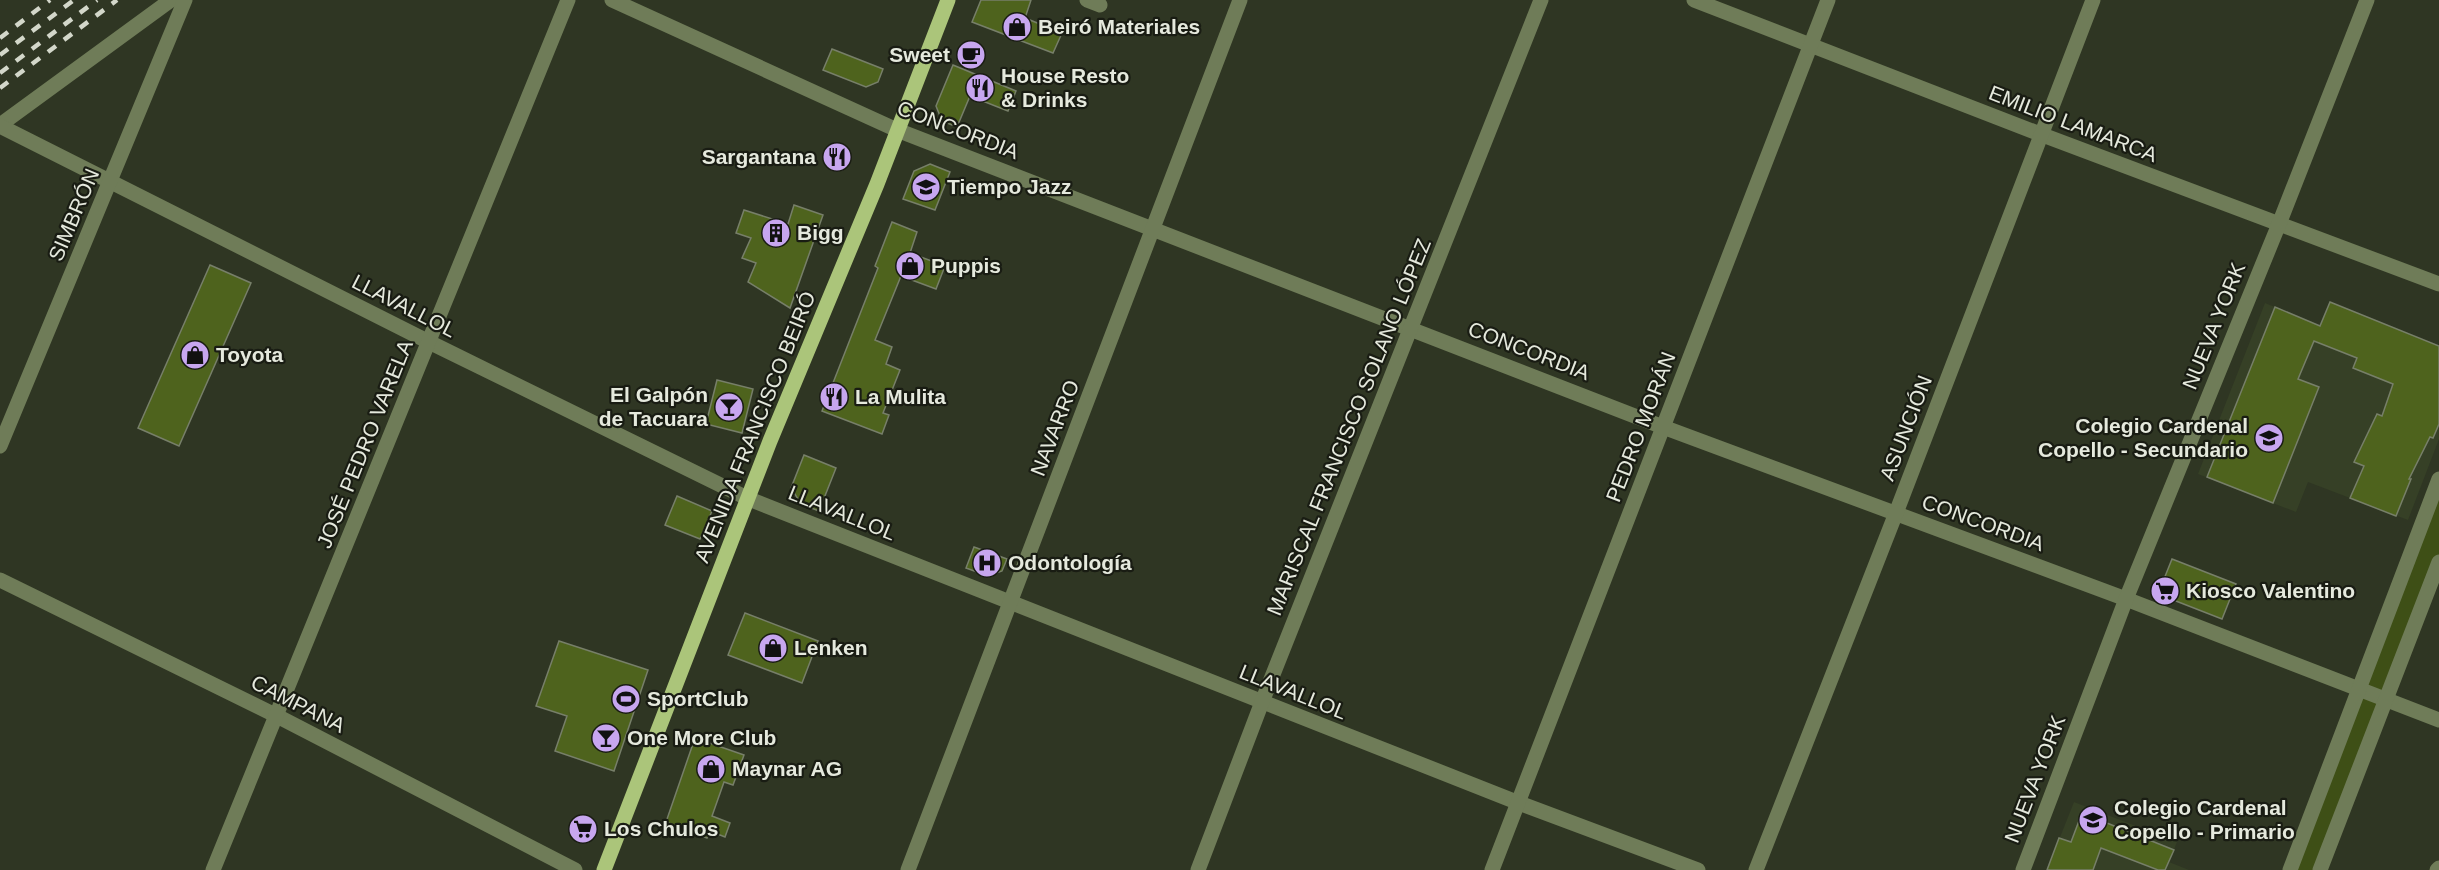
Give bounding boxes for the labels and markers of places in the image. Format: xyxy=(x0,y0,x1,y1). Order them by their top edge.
shop icon: Beiró Materiales xyxy=(1001,11,1033,43)
place label: Beiró Materiales xyxy=(1038,15,1200,38)
cafe icon: Sweet xyxy=(955,39,987,71)
place label: Sweet xyxy=(889,43,950,66)
place label: House Resto & Drinks xyxy=(1001,64,1129,111)
restaurant icon: House Resto & Drinks xyxy=(964,72,996,104)
restaurant icon: Sargantana xyxy=(821,141,853,173)
place label: Sargantana xyxy=(702,145,816,168)
school or university icon: Tiempo Jazz xyxy=(910,171,942,203)
place label: Tiempo Jazz xyxy=(947,175,1071,198)
building icon: Bigg xyxy=(760,217,792,249)
place label: Bigg xyxy=(797,221,844,244)
shop icon: Puppis xyxy=(894,250,926,282)
place label: Puppis xyxy=(931,254,1001,277)
shop icon: Toyota xyxy=(179,339,211,371)
place label: Toyota xyxy=(216,343,284,366)
restaurant icon: La Mulita xyxy=(818,381,850,413)
place label: El Galpón de Tacuara xyxy=(599,383,708,430)
place label: La Mulita xyxy=(855,385,946,408)
bar icon: El Galpón de Tacuara xyxy=(713,391,745,423)
place label: Colegio Cardenal Copello - Secundario xyxy=(2038,414,2248,461)
school or university icon: Colegio Cardenal Copello - Secundario xyxy=(2253,422,2285,454)
hospital icon: Odontología xyxy=(971,547,1003,579)
place label: Odontología xyxy=(1008,551,1132,574)
supermarket icon: Kiosco Valentino xyxy=(2149,575,2181,607)
place label: Kiosco Valentino xyxy=(2186,579,2355,602)
shop icon: Lenken xyxy=(757,632,789,664)
place label: Lenken xyxy=(794,636,868,659)
sports icon: SportClub xyxy=(610,683,642,715)
place label: SportClub xyxy=(647,687,748,710)
bar icon: One More Club xyxy=(590,722,622,754)
place label: One More Club xyxy=(627,726,776,749)
shop icon: Maynar AG xyxy=(695,753,727,785)
place label: Maynar AG xyxy=(732,757,842,780)
place label: Colegio Cardenal Copello - Primario xyxy=(2114,796,2295,843)
school or university icon: Colegio Cardenal Copello - Primario xyxy=(2077,804,2109,836)
supermarket icon: Los Chulos xyxy=(567,813,599,845)
place label: Los Chulos xyxy=(604,817,718,840)

